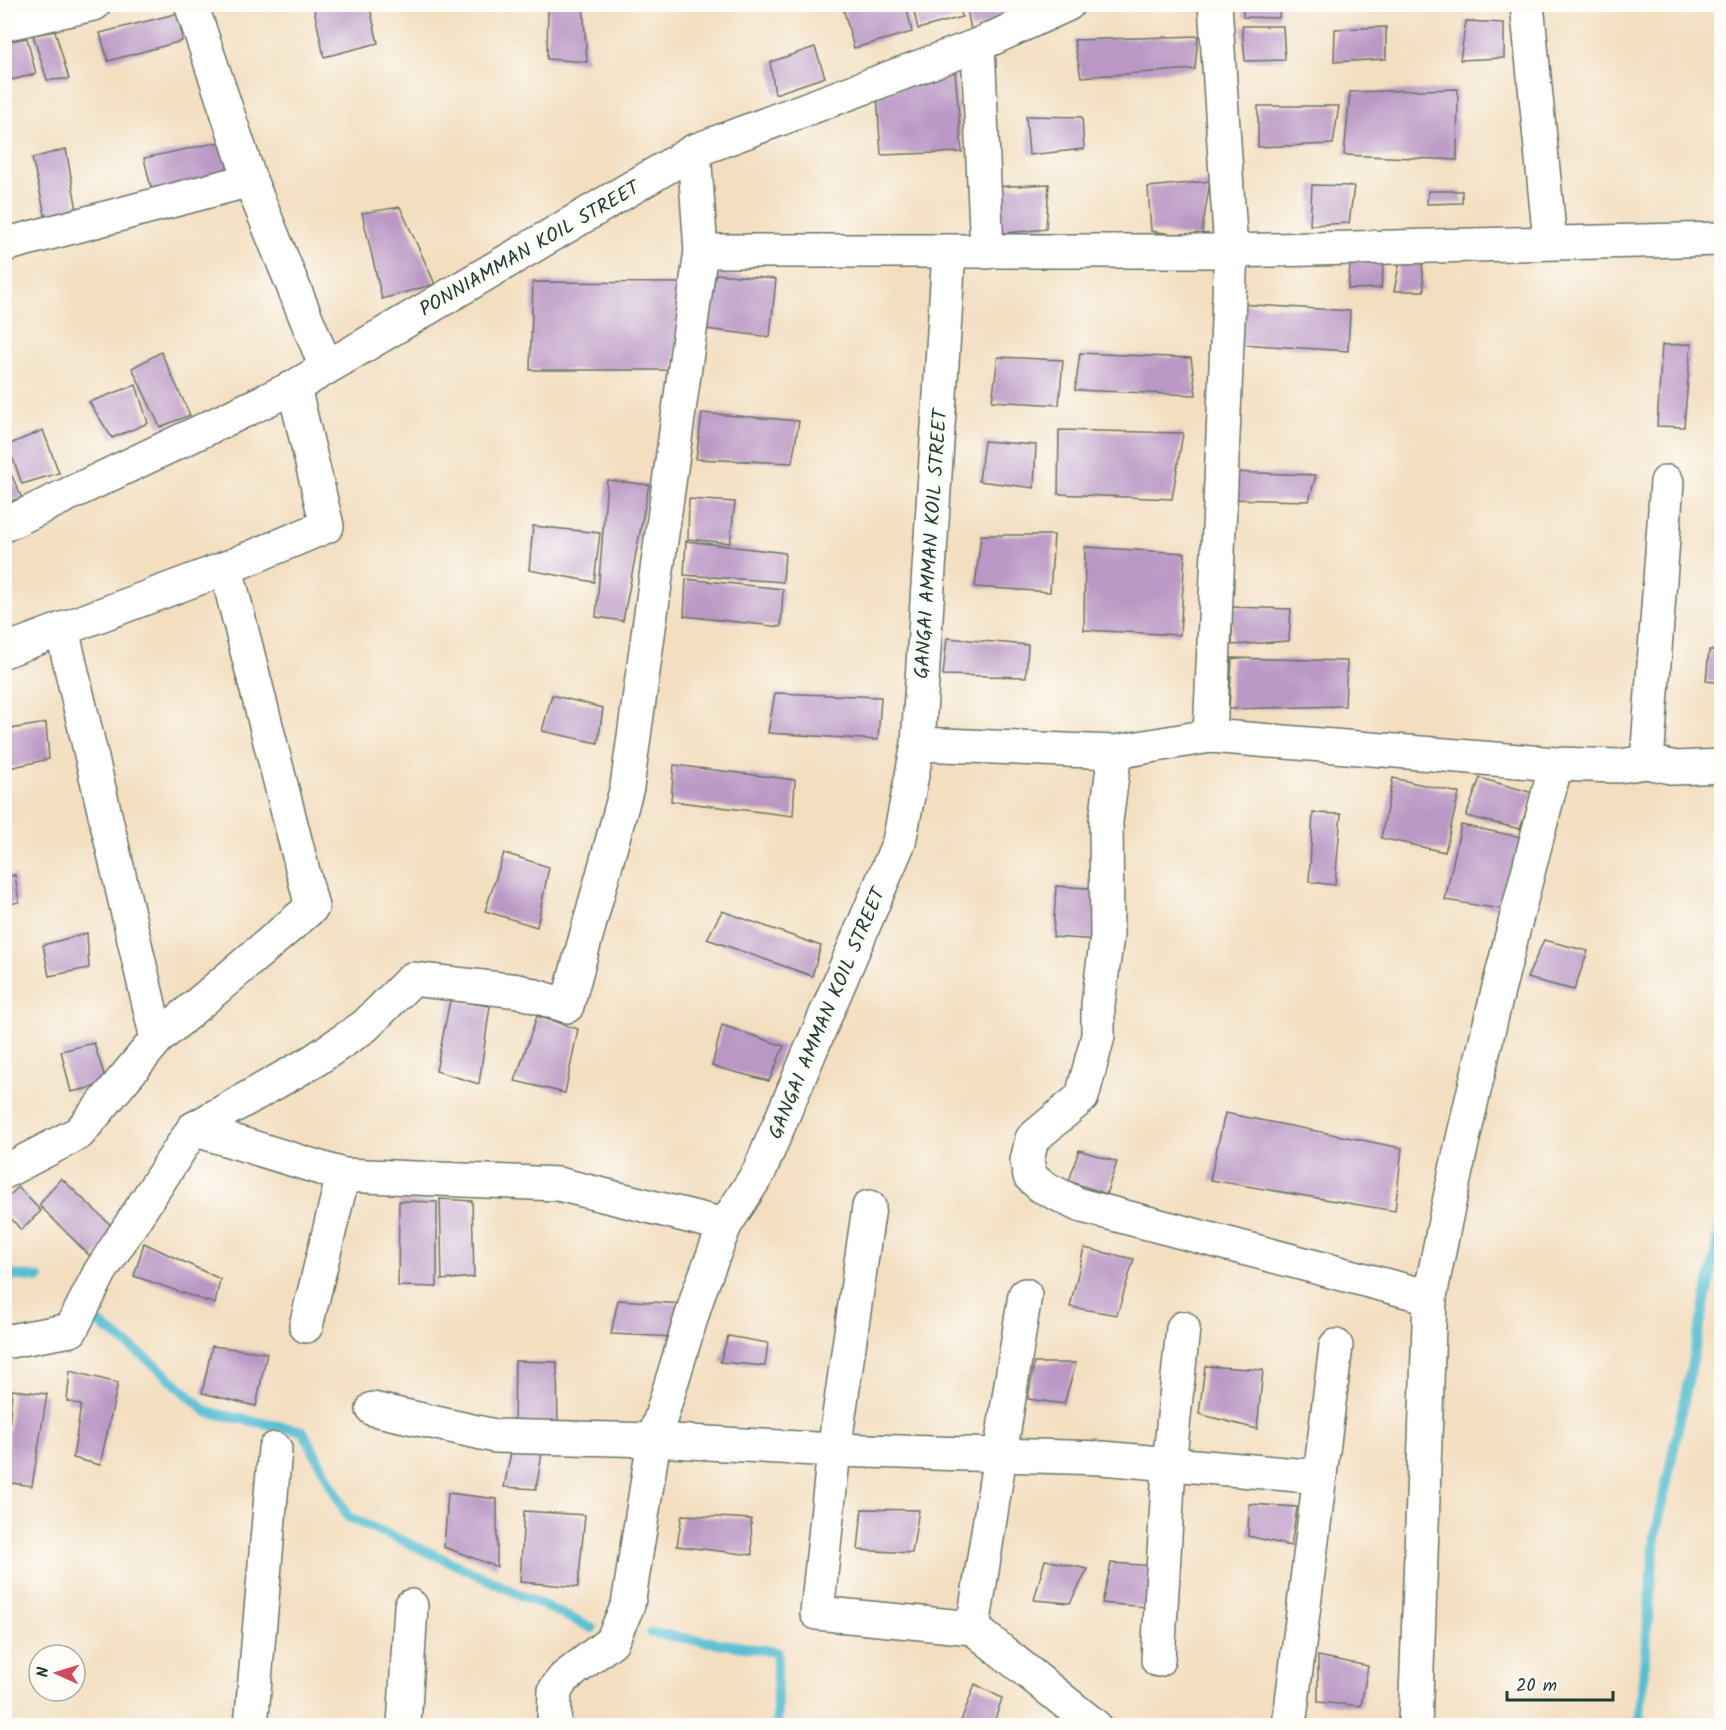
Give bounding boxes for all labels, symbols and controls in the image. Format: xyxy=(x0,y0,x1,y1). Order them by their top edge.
street label: PONNIAMMAN KOIL STREET xyxy=(414,172,648,326)
street label: GANGAI AMMAN KOIL STREET xyxy=(907,406,958,680)
street label: GANGAI AMMAN KOIL STREET xyxy=(760,881,896,1144)
north arrow xyxy=(27,1643,87,1703)
scale bar xyxy=(1507,1664,1614,1702)
text: N xyxy=(31,1666,56,1678)
text: 20 m xyxy=(1516,1672,1557,1701)

